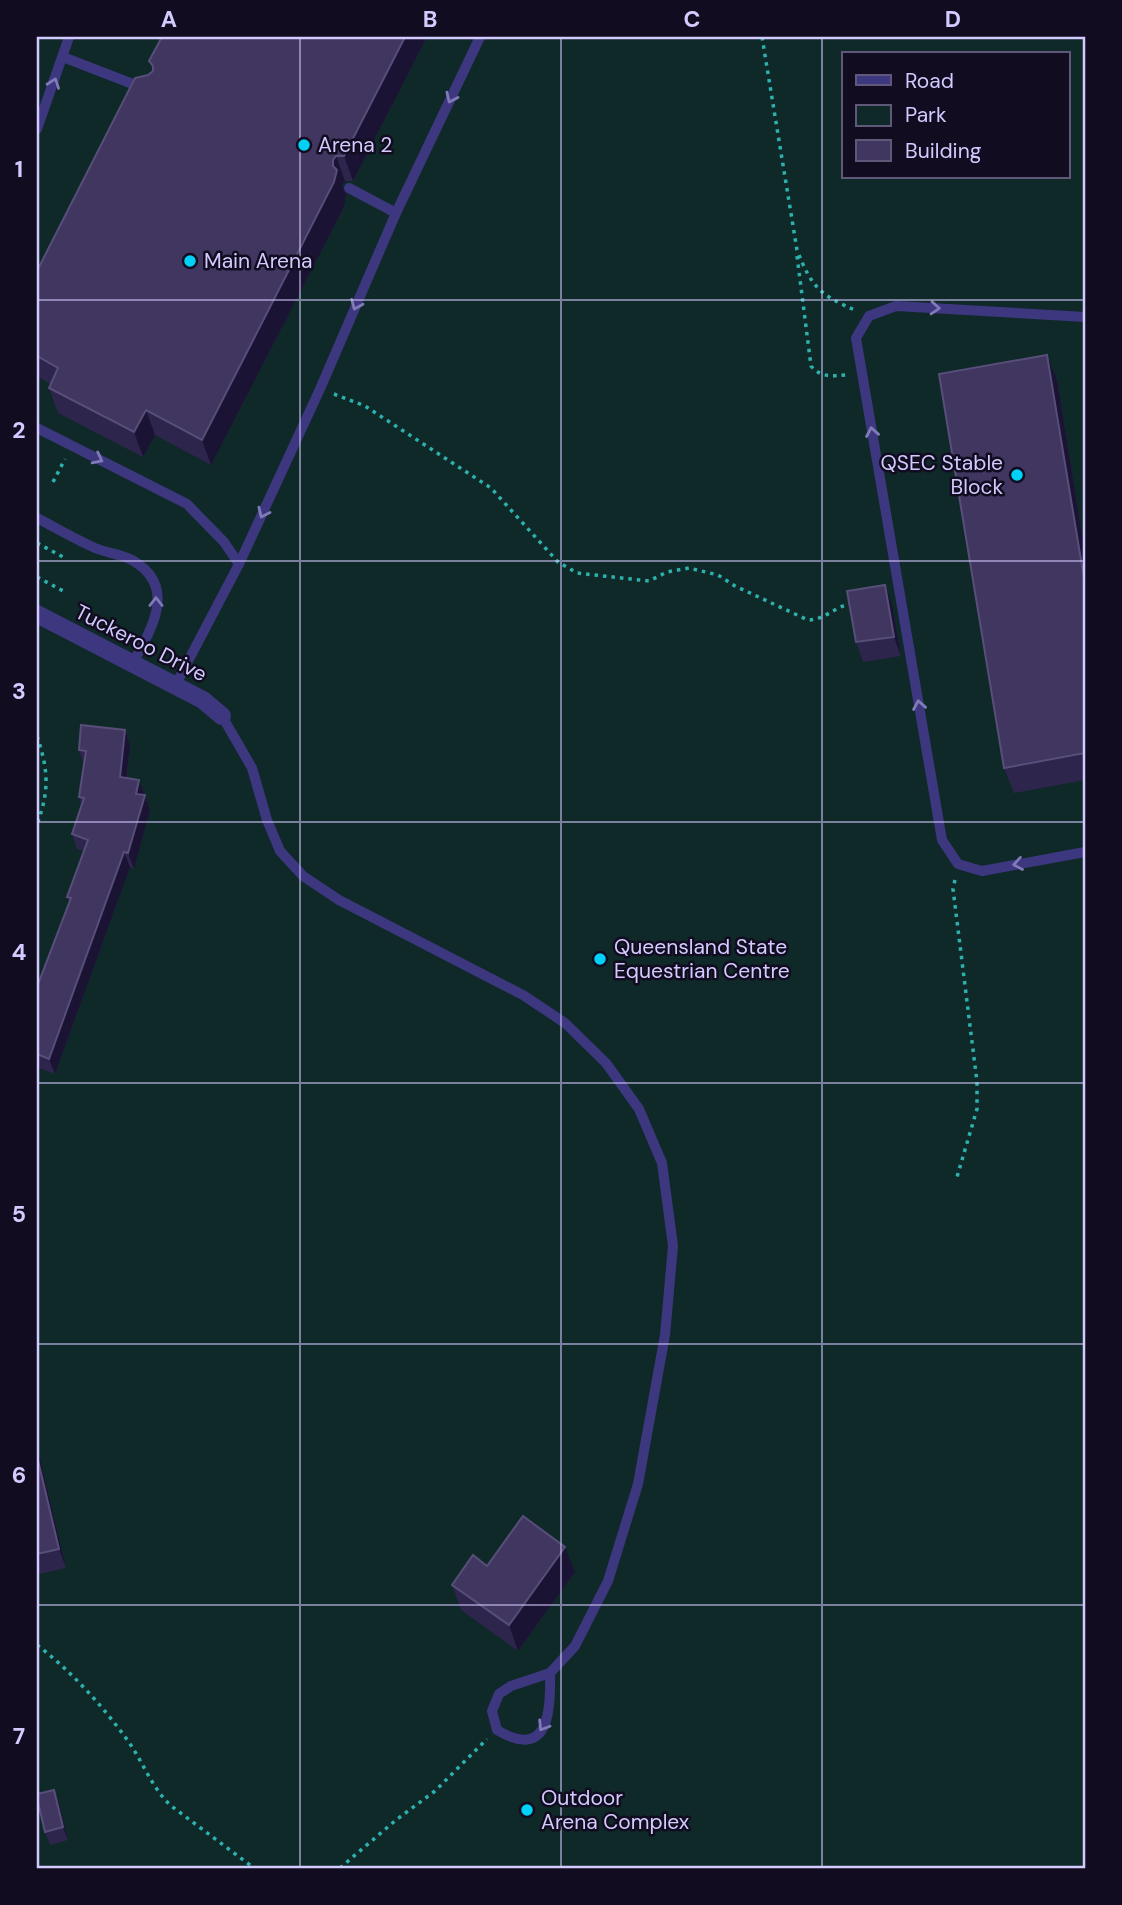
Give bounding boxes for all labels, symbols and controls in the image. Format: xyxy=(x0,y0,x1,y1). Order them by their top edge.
text: A xyxy=(161,4,177,34)
text: B xyxy=(423,4,437,34)
text: C xyxy=(684,4,700,34)
text: D xyxy=(945,4,961,34)
legend xyxy=(842,52,1070,178)
text: Road xyxy=(905,67,954,95)
one-way arrow xyxy=(45,77,59,89)
one-way arrow xyxy=(445,91,459,103)
text: Park xyxy=(905,101,947,129)
place label: Arena 2 xyxy=(318,131,392,159)
marker: Arena 2 xyxy=(296,137,312,153)
text: Building xyxy=(905,137,982,165)
text: 1 xyxy=(15,154,23,184)
place label: Main Arena xyxy=(204,247,313,275)
marker: Main Arena xyxy=(182,253,198,269)
one-way arrow xyxy=(350,298,364,311)
one-way arrow xyxy=(930,300,941,315)
text: 2 xyxy=(12,415,26,445)
one-way arrow xyxy=(865,426,880,438)
place label: QSEC Stable Block xyxy=(880,449,1003,501)
one-way arrow xyxy=(90,450,103,464)
marker: QSEC Stable Block xyxy=(1009,467,1025,483)
one-way arrow xyxy=(257,506,271,518)
one-way arrow xyxy=(148,596,164,606)
street label: Tuckeroo Drive xyxy=(70,598,212,688)
text: 3 xyxy=(12,676,26,706)
one-way arrow xyxy=(912,699,927,711)
one-way arrow xyxy=(1012,856,1024,871)
place label: Queensland State Equestrian Centre xyxy=(614,933,790,985)
text: 4 xyxy=(12,937,27,967)
marker: Queensland State Equestrian Centre xyxy=(592,951,608,967)
text: 5 xyxy=(12,1199,26,1229)
text: 6 xyxy=(12,1460,26,1490)
one-way arrow xyxy=(538,1718,551,1731)
text: 7 xyxy=(13,1721,25,1751)
place label: Outdoor Arena Complex xyxy=(541,1784,689,1836)
marker: Outdoor Arena Complex xyxy=(519,1802,535,1818)

